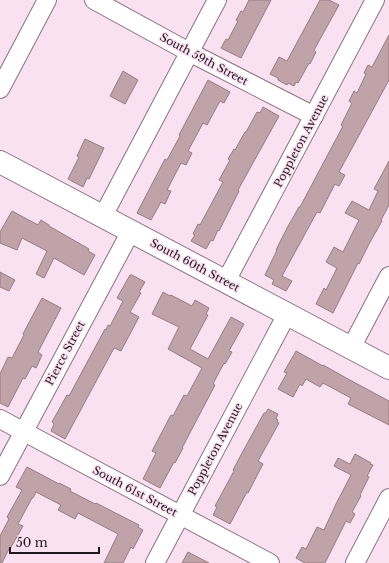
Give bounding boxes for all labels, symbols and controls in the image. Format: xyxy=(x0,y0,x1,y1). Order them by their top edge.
street label: South 59th Street xyxy=(158,30,251,89)
street label: Poppleton Avenue xyxy=(271,92,331,190)
street label: South 60th Street xyxy=(148,235,243,295)
street label: Pierce Street xyxy=(42,318,88,388)
street label: Poppleton Avenue xyxy=(185,400,245,498)
street label: South 61st Street xyxy=(90,463,180,520)
scale bar xyxy=(10,529,99,555)
text: 50 m xyxy=(16,535,48,550)

